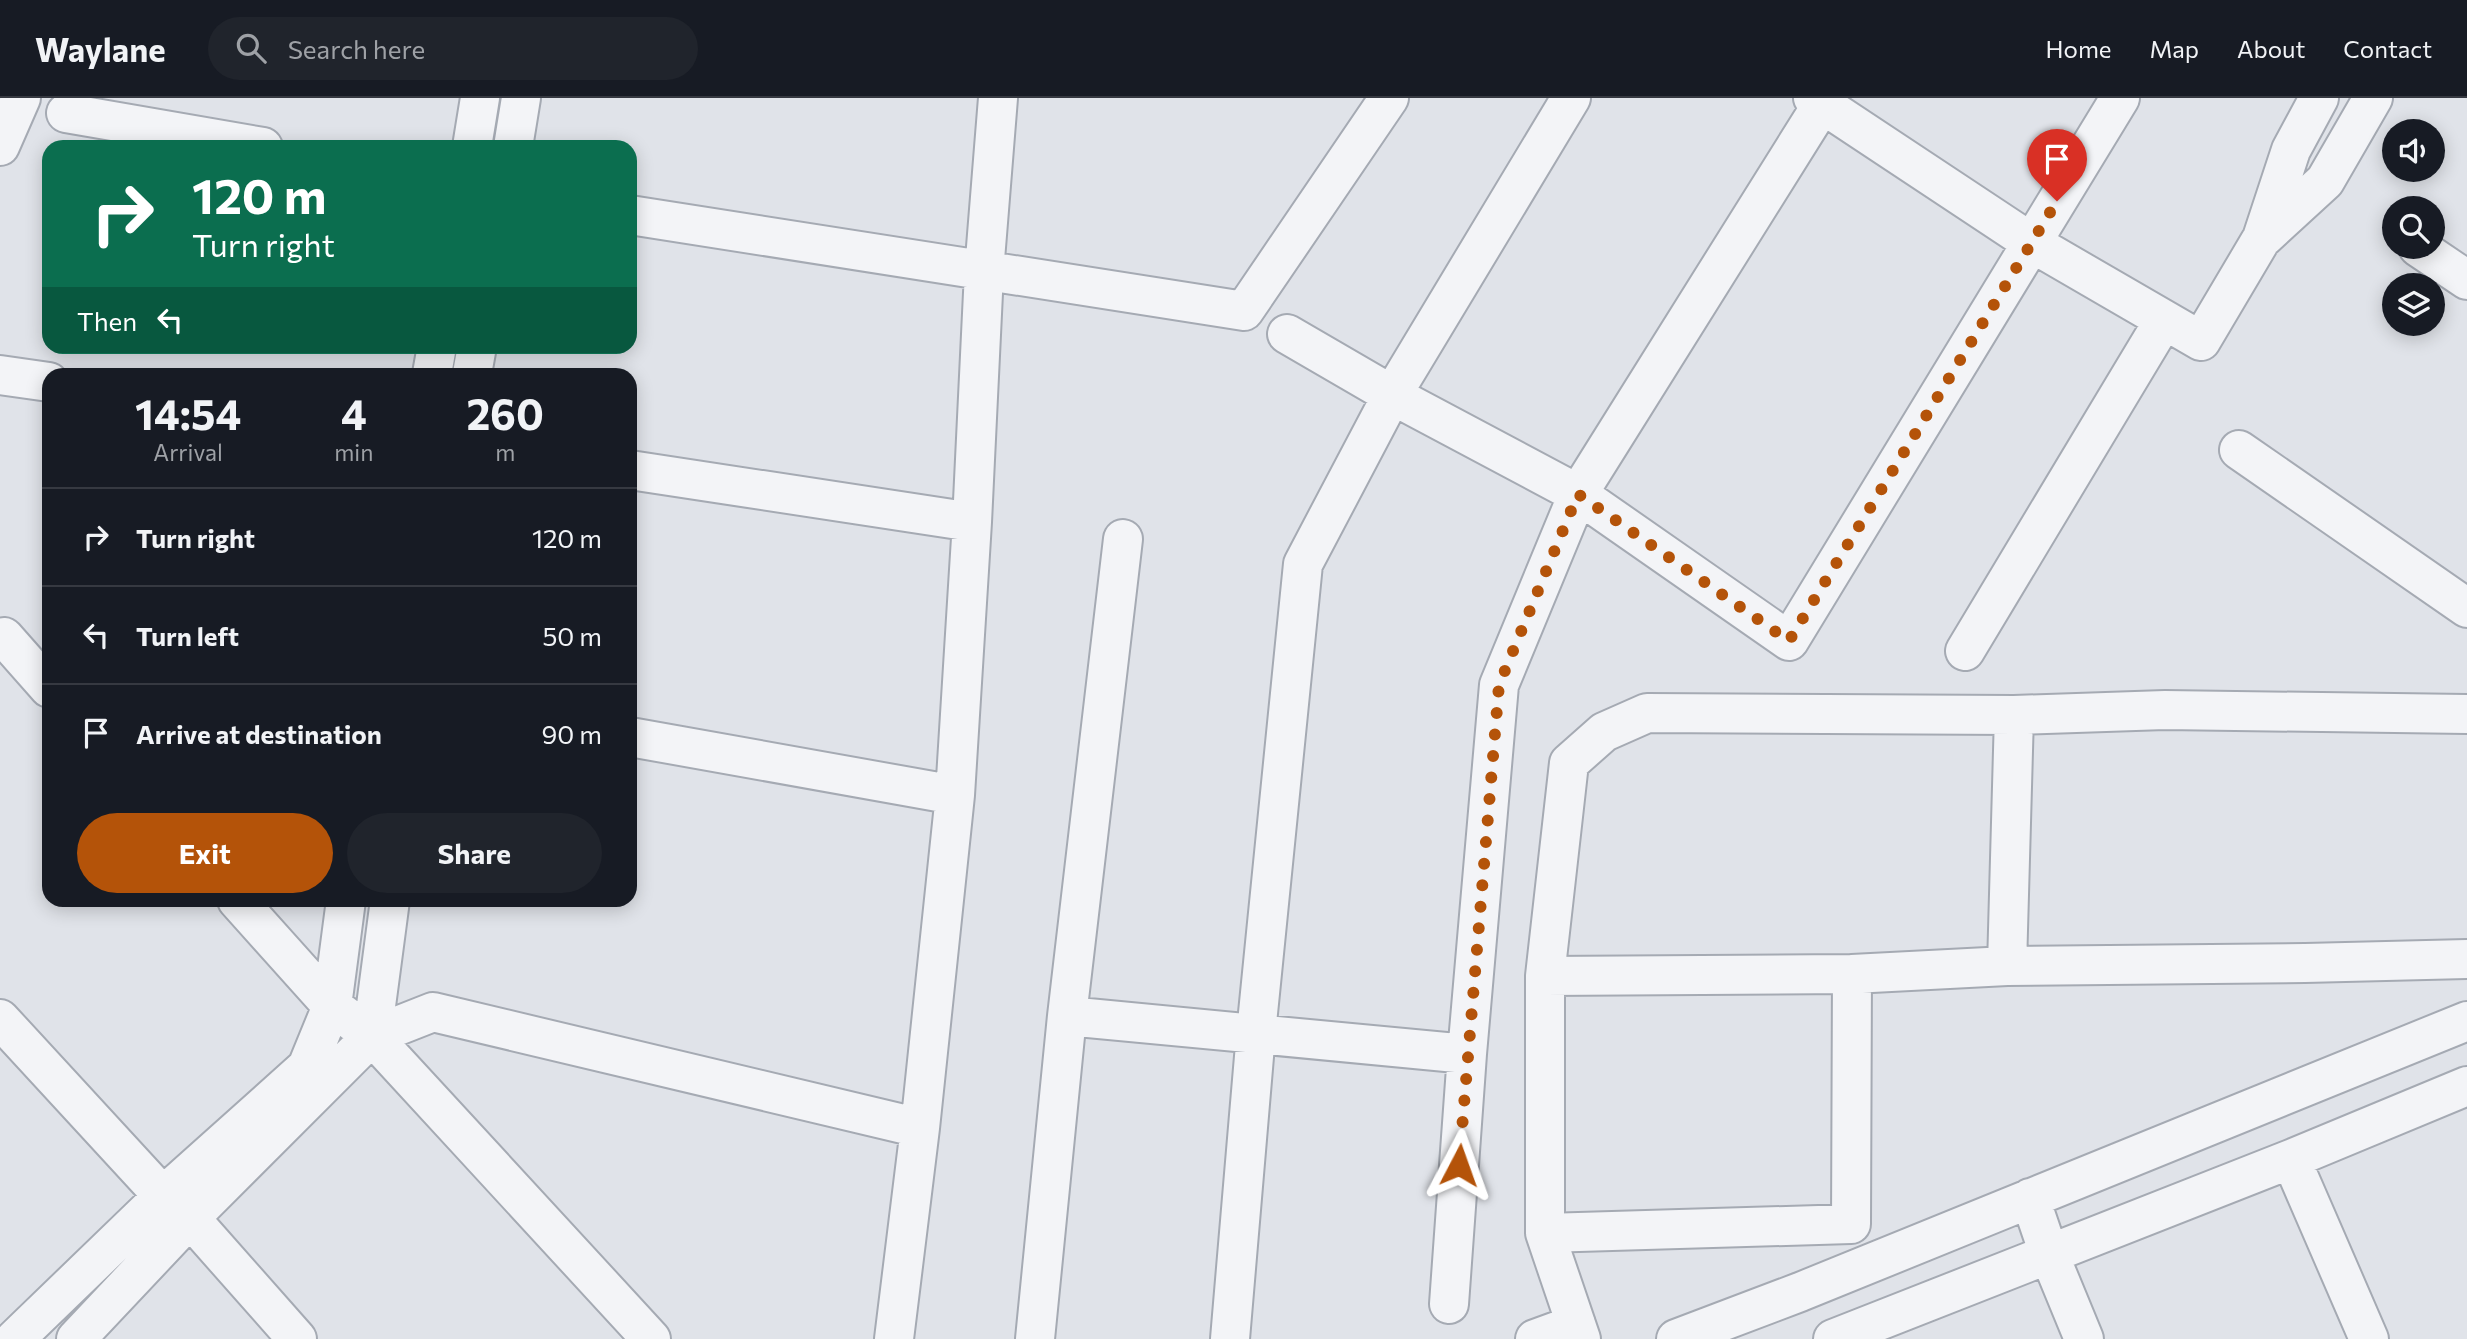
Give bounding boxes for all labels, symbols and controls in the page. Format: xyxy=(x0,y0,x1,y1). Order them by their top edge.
search box xyxy=(208,17,698,80)
text: Waylane xyxy=(35,28,166,69)
icon: search xyxy=(232,29,270,67)
text: Search here xyxy=(288,33,425,64)
text: Home xyxy=(2046,34,2112,63)
text: Map xyxy=(2150,34,2199,63)
text: About xyxy=(2237,34,2305,63)
text: Contact xyxy=(2343,34,2432,63)
map controls xyxy=(2382,119,2445,336)
button: sound xyxy=(2382,119,2445,182)
pin xyxy=(2027,129,2087,201)
icon: arrive xyxy=(2038,140,2076,178)
text: 120 m xyxy=(192,164,326,224)
icon: right xyxy=(77,168,168,259)
button: search xyxy=(2382,196,2445,259)
text: Turn right xyxy=(192,224,335,264)
button: layers xyxy=(2382,273,2445,336)
icon: left xyxy=(151,301,189,339)
text: Then xyxy=(77,305,137,336)
text: 14:54 xyxy=(135,387,241,439)
text: 4 xyxy=(341,387,367,439)
text: 260 xyxy=(466,387,544,439)
text: Arrival xyxy=(153,438,223,466)
text: min xyxy=(334,438,373,466)
text: m xyxy=(495,438,515,466)
icon: right xyxy=(77,518,115,556)
text: Turn right xyxy=(136,522,255,553)
text: 120 m xyxy=(532,522,602,553)
icon: left xyxy=(77,616,115,654)
text: Turn left xyxy=(136,620,239,651)
text: 50 m xyxy=(542,620,602,651)
icon: arrive xyxy=(77,714,115,752)
text: Arrive at destination xyxy=(136,718,382,749)
text: 90 m xyxy=(542,718,602,749)
button: Exit xyxy=(77,813,333,893)
button: Share xyxy=(347,813,602,893)
position arrow xyxy=(1422,1128,1496,1202)

